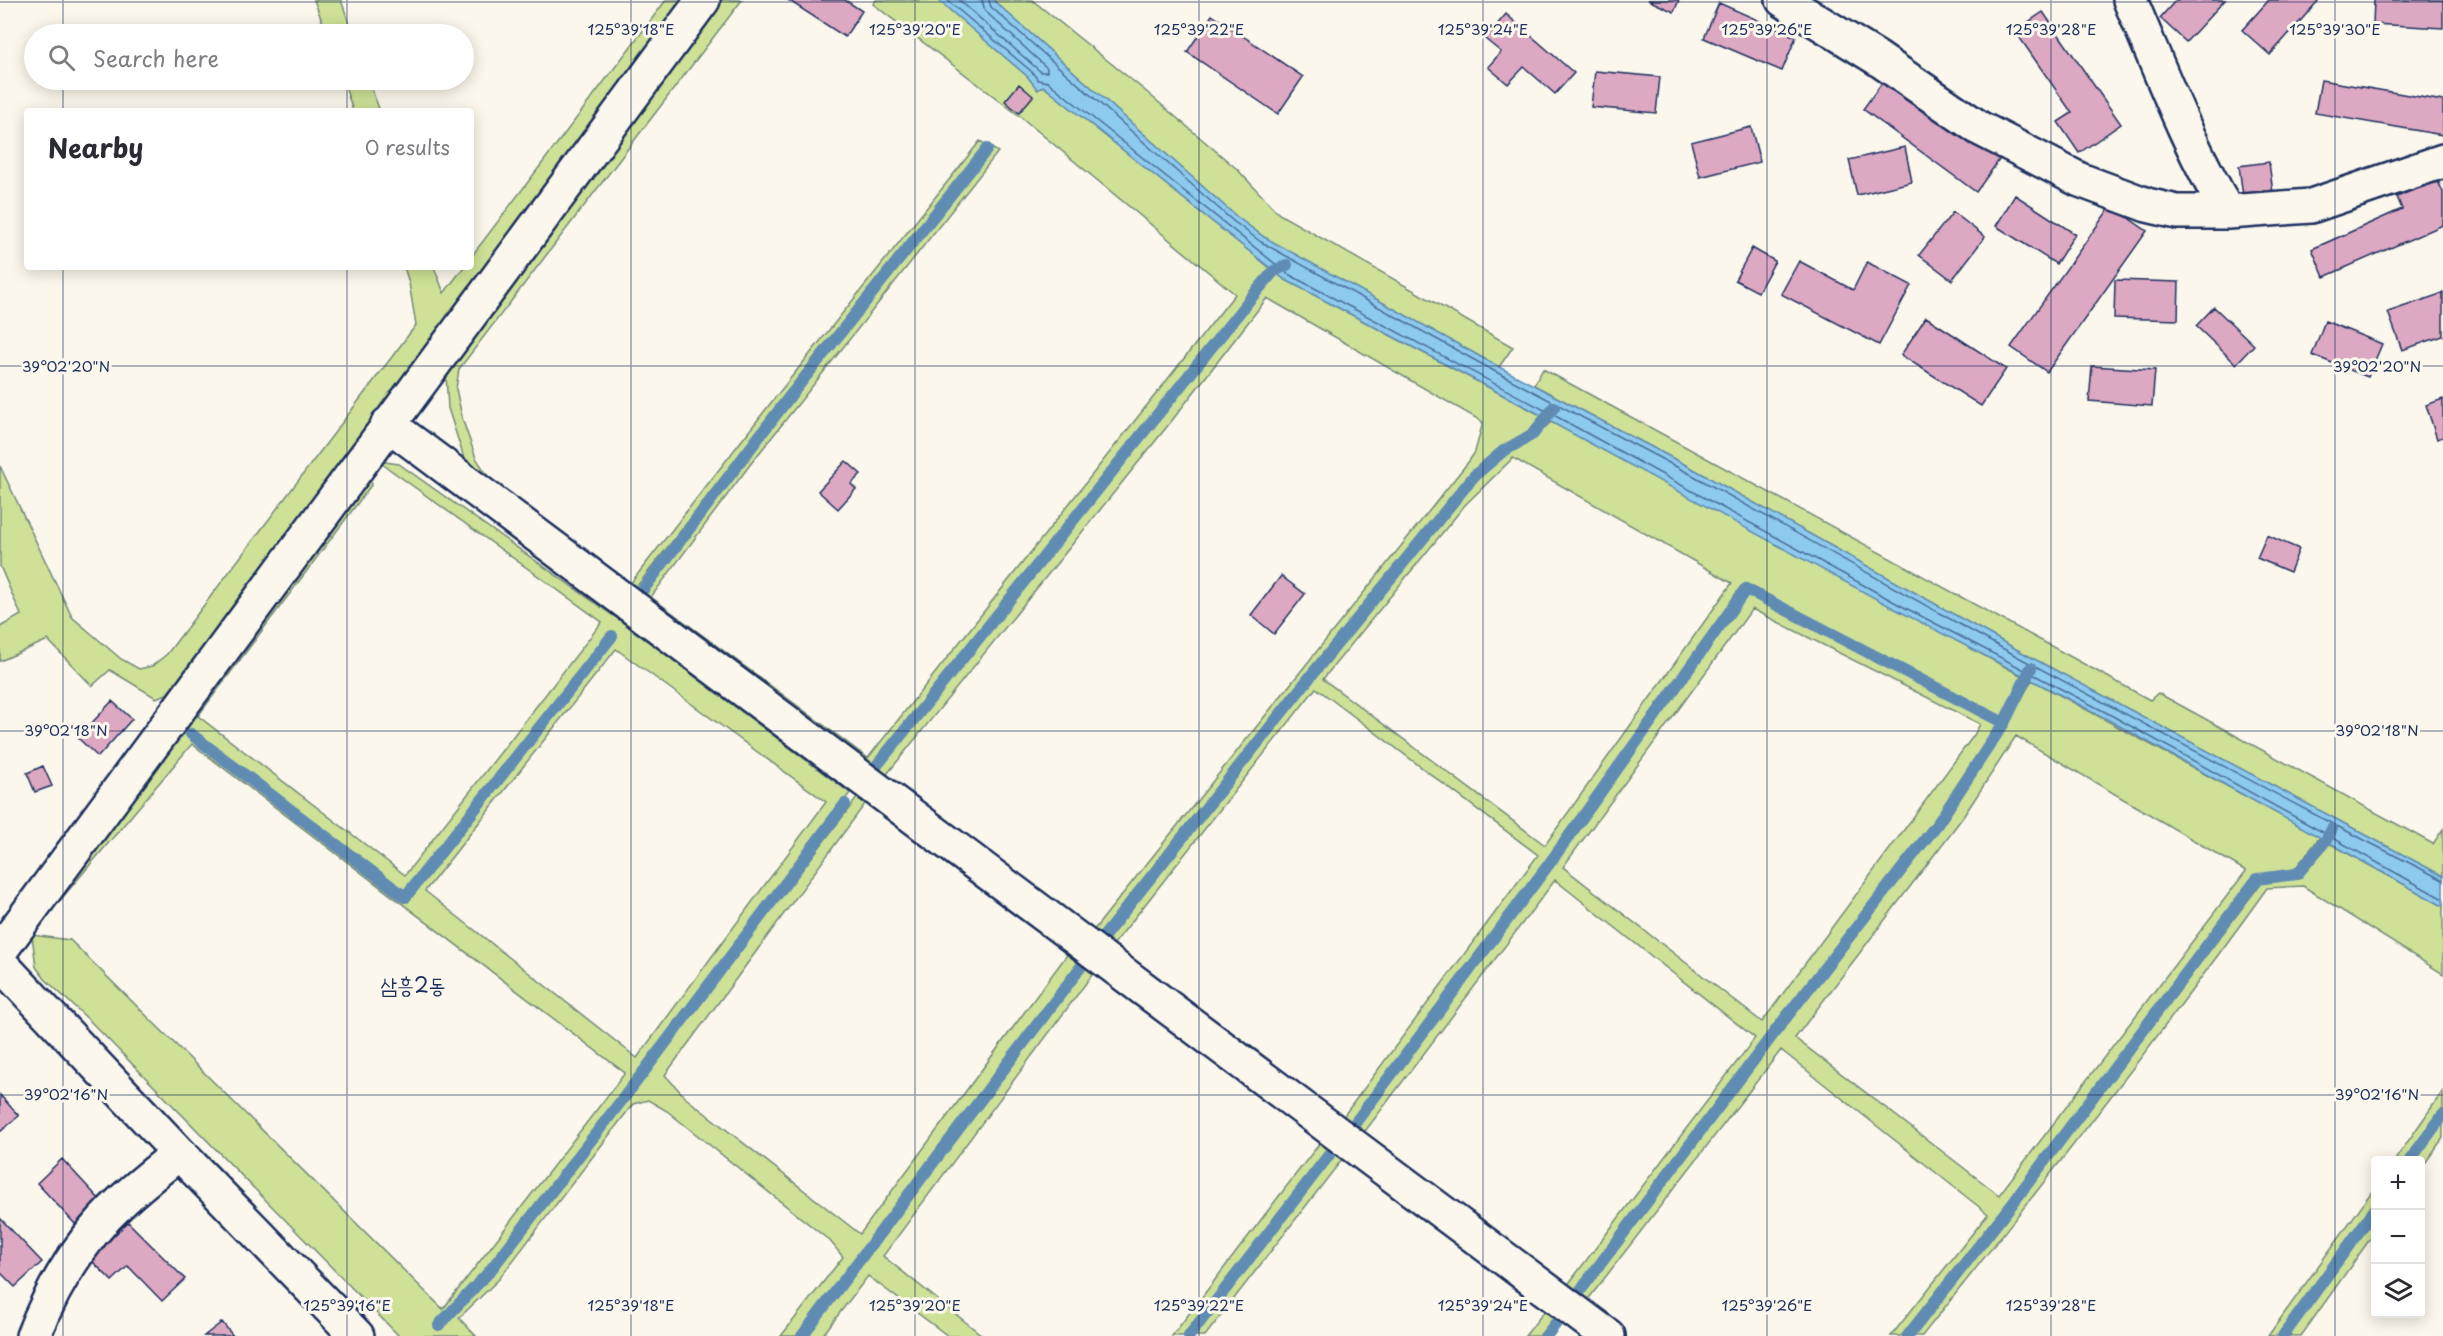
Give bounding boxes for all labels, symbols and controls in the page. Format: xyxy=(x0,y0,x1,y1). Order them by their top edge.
text: 125°39'18"E xyxy=(588,17,674,40)
text: 125°39'20"E xyxy=(869,17,961,40)
text: 125°39'22"E xyxy=(1154,17,1244,40)
text: 125°39'24"E xyxy=(1438,17,1528,40)
text: 125°39'26"E xyxy=(1722,17,1813,40)
text: 125°39'28"E xyxy=(2006,17,2096,40)
text: 125°39'30"E xyxy=(2289,17,2381,40)
search box xyxy=(24,24,474,90)
icon: search xyxy=(45,41,78,74)
text: Search here xyxy=(93,41,219,74)
text: Nearby xyxy=(48,128,143,167)
text: 0 results xyxy=(365,132,450,162)
text: 39°02'20"N xyxy=(22,354,110,377)
text: 39°02'20"N xyxy=(2333,354,2421,377)
text: 39°02'18"N xyxy=(24,718,108,741)
text: 39°02'18"N xyxy=(2335,718,2419,741)
district label: 삼흥2동 xyxy=(380,968,446,1000)
text: 39°02'16"N xyxy=(24,1082,108,1105)
text: 39°02'16"N xyxy=(2335,1082,2419,1105)
map controls xyxy=(2371,1156,2425,1318)
button: + xyxy=(2371,1156,2425,1210)
button: − xyxy=(2371,1210,2425,1264)
button: layers xyxy=(2371,1264,2425,1318)
text: 125°39'16"E xyxy=(303,1293,391,1316)
text: 125°39'18"E xyxy=(588,1293,674,1316)
text: 125°39'20"E xyxy=(869,1293,961,1316)
text: 125°39'22"E xyxy=(1154,1293,1244,1316)
text: 125°39'24"E xyxy=(1438,1293,1528,1316)
text: 125°39'26"E xyxy=(1722,1293,1813,1316)
text: 125°39'28"E xyxy=(2006,1293,2096,1316)

